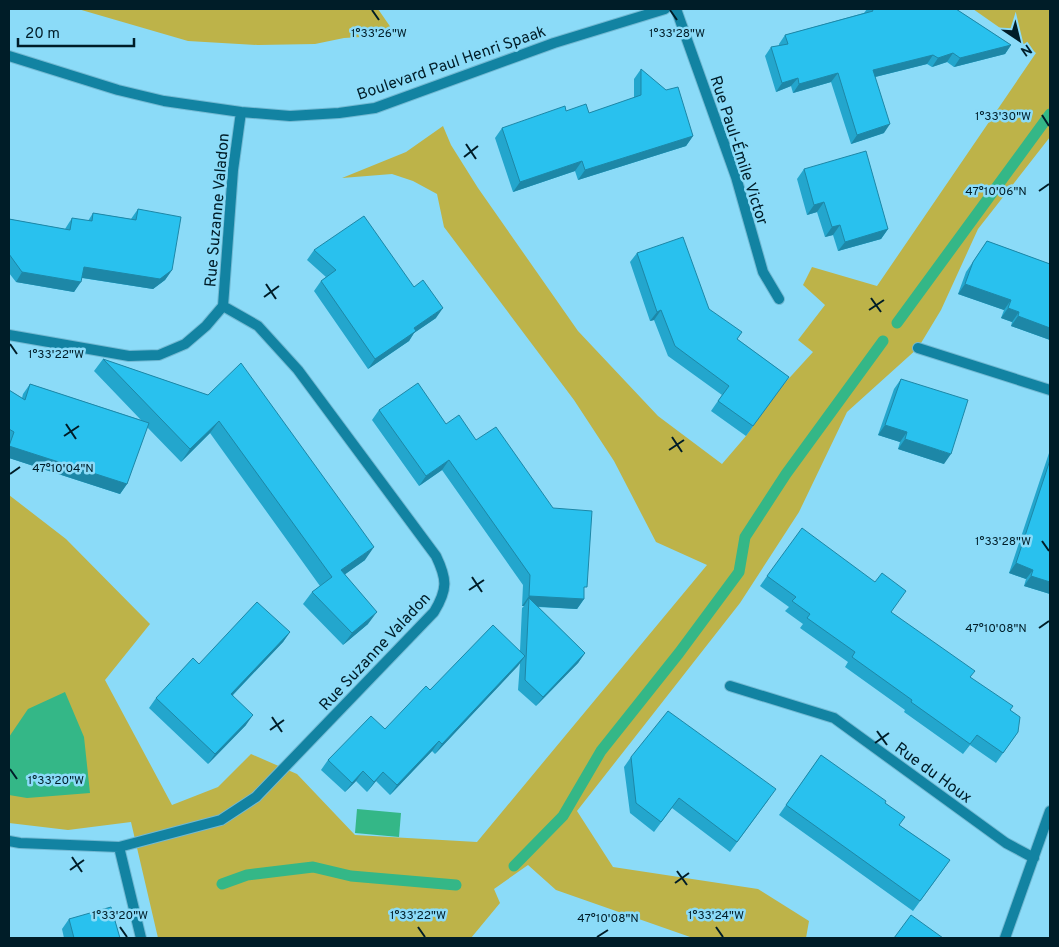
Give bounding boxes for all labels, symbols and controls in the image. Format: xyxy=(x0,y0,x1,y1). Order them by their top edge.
scale bar xyxy=(18,15,134,47)
north arrow xyxy=(994,15,1044,65)
street label: Boulevard Paul Henri Spaak xyxy=(354,22,549,106)
text: 20 m xyxy=(25,25,60,44)
text: 1°33'26"W xyxy=(351,26,407,42)
text: 1°33'28"W xyxy=(649,26,705,42)
text: N xyxy=(1017,40,1035,59)
street label: Rue Paul-Émile Victor xyxy=(705,73,774,228)
text: 1°33'30"W xyxy=(975,109,1031,125)
street label: Rue Suzanne Valadon xyxy=(201,132,235,288)
text: 47°10'06"N xyxy=(965,184,1027,200)
text: 1°33'22"W xyxy=(28,347,84,363)
text: 47°10'04"N xyxy=(32,461,94,477)
text: 1°33'28"W xyxy=(975,534,1031,550)
street label: Rue Suzanne Valadon xyxy=(315,589,435,716)
text: 47°10'08"N xyxy=(965,621,1027,637)
street label: Rue du Houx xyxy=(890,739,976,808)
text: 1°33'20"W xyxy=(28,773,84,789)
text: 1°33'20"W xyxy=(92,908,148,924)
text: 1°33'22"W xyxy=(390,908,446,924)
text: 1°33'24"W xyxy=(688,908,744,924)
text: 47°10'08"N xyxy=(577,911,639,927)

